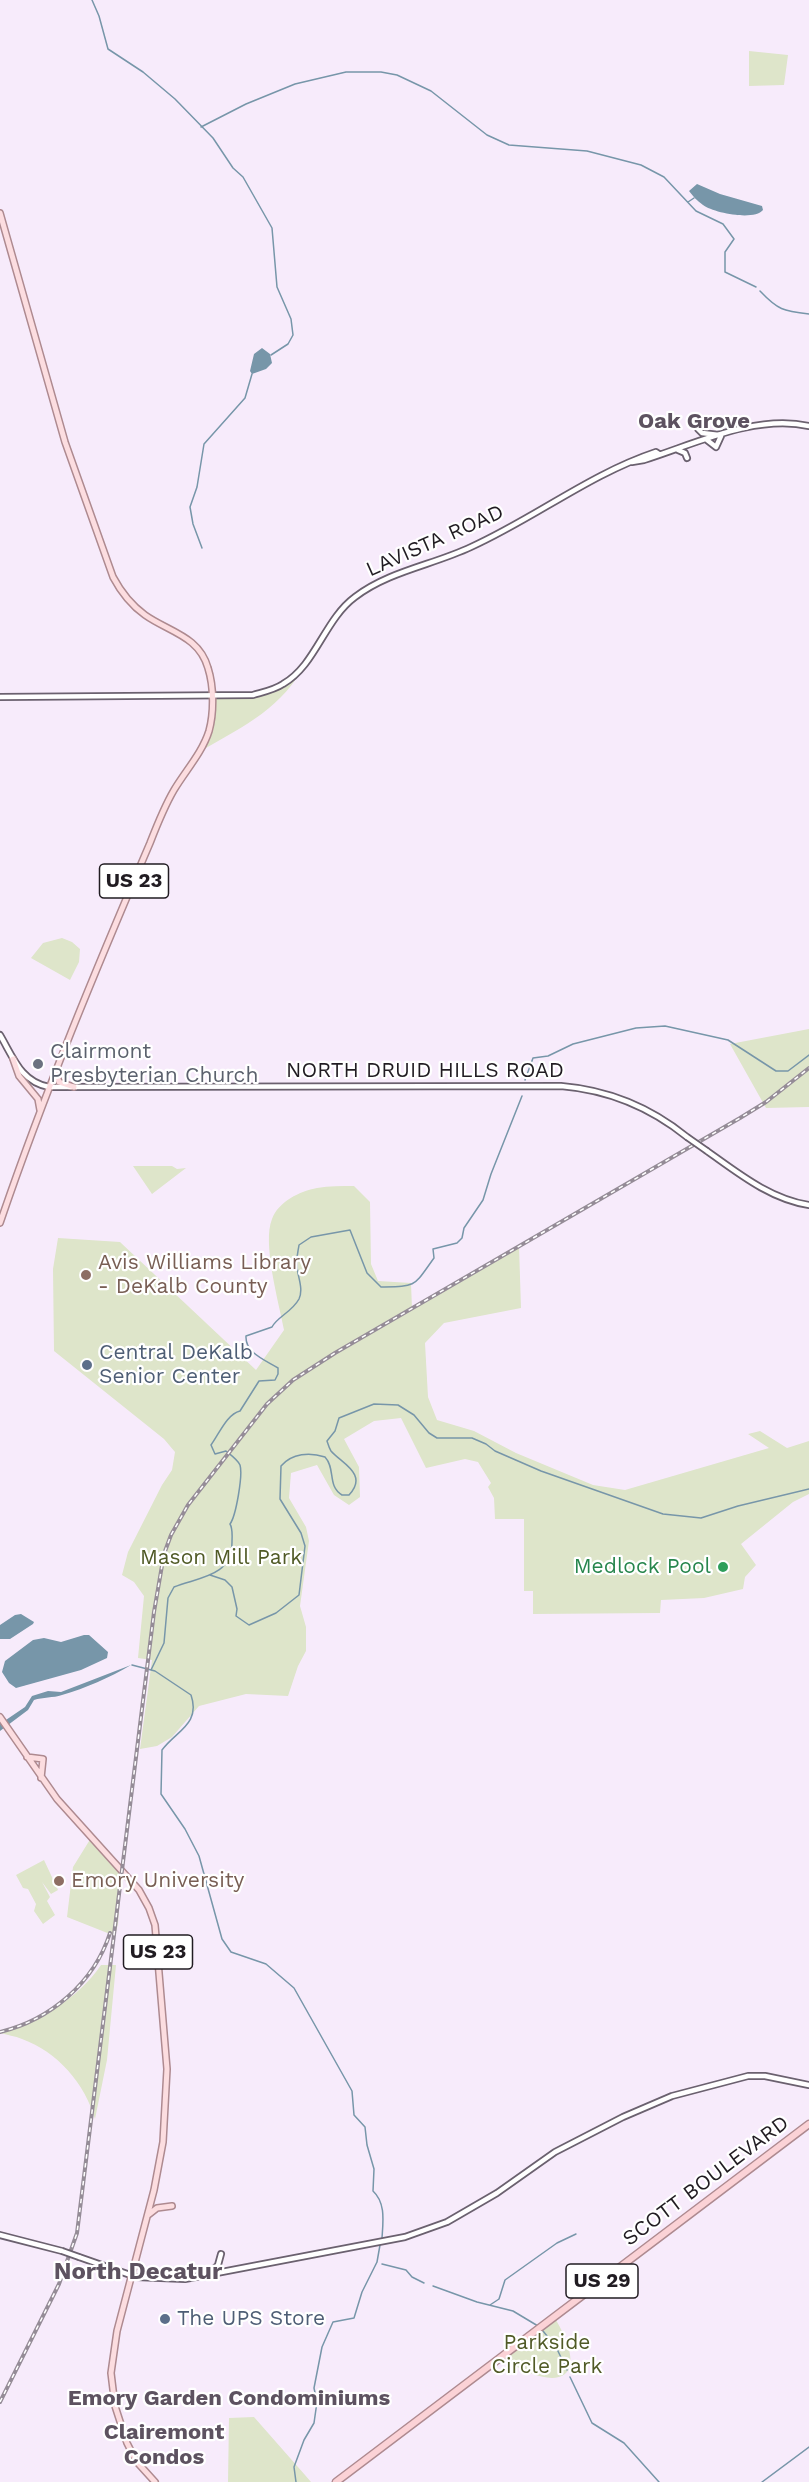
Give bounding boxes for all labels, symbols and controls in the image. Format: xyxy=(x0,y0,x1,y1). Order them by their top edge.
district label: Oak Grove xyxy=(638,409,750,435)
street label: LAVISTA ROAD xyxy=(362,499,508,583)
road number: US 23 xyxy=(100,864,168,898)
place label: Clairmont Presbyterian Church xyxy=(50,1039,258,1089)
marker: Clairmont Presbyterian Church xyxy=(31,1057,45,1071)
street label: NORTH DRUID HILLS ROAD xyxy=(286,1058,564,1084)
place label: Avis Williams Library - DeKalb County xyxy=(98,1250,311,1300)
marker: Avis Williams Library - DeKalb County xyxy=(79,1268,93,1282)
place label: Central DeKalb Senior Center xyxy=(99,1340,253,1390)
marker: Central DeKalb Senior Center xyxy=(80,1358,94,1372)
park label: Mason Mill Park xyxy=(140,1545,302,1571)
place label: Medlock Pool xyxy=(574,1554,711,1580)
marker: Medlock Pool xyxy=(716,1560,730,1574)
place label: Emory University xyxy=(71,1868,244,1894)
marker: Emory University xyxy=(52,1874,66,1888)
road number: US 23 xyxy=(124,1935,192,1969)
street label: SCOTT BOULEVARD xyxy=(618,2110,794,2252)
district label: North Decatur xyxy=(54,2258,222,2286)
road number: US 29 xyxy=(566,2264,638,2298)
place label: The UPS Store xyxy=(177,2306,325,2332)
marker: The UPS Store xyxy=(158,2312,172,2326)
park label: Parkside Circle Park xyxy=(492,2330,602,2380)
district label: Emory Garden Condominiums xyxy=(68,2386,390,2412)
district label: Clairemont Condos xyxy=(104,2420,224,2472)

